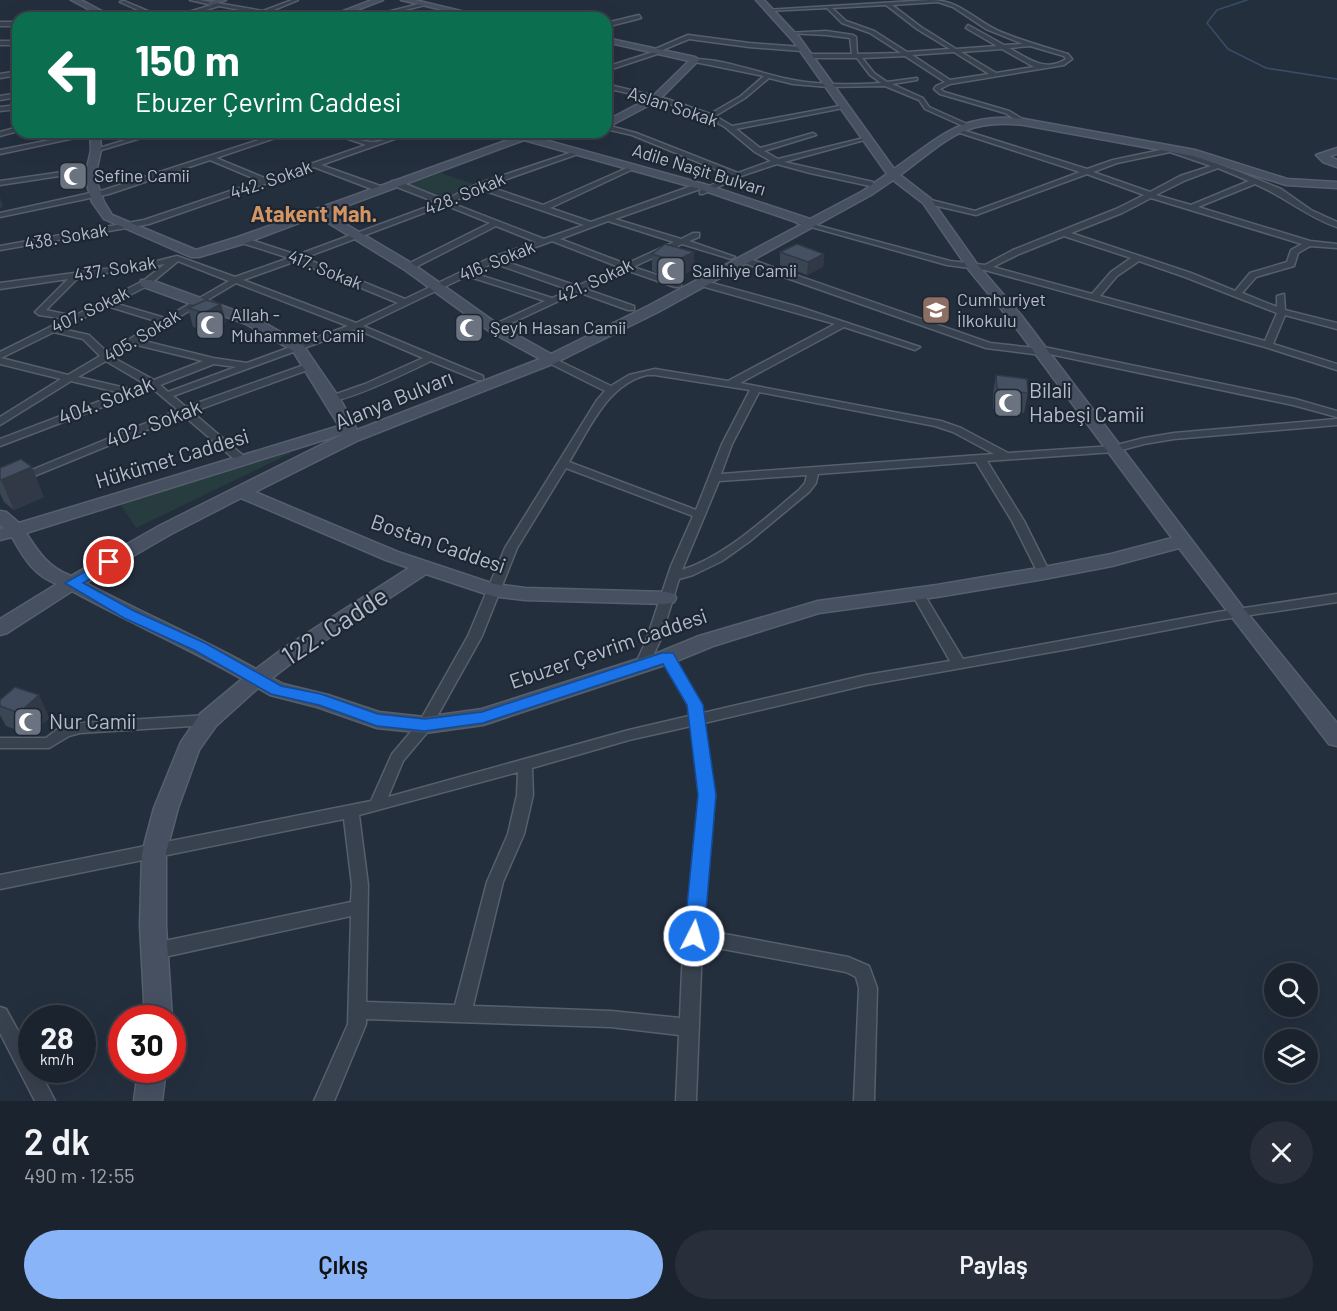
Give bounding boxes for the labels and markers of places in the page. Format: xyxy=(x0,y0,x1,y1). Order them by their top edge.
mosque icon: Sefine Camii xyxy=(57,160,89,192)
place label: Sefine Camii xyxy=(94,164,190,186)
mosque icon: Salihiye Camii xyxy=(655,255,687,287)
place label: Salihiye Camii xyxy=(692,259,797,281)
place label: Cumhuriyet İlkokulu xyxy=(957,288,1046,331)
school or university icon: Cumhuriyet İlkokulu xyxy=(920,294,952,326)
place label: Allah - Muhammet Camii xyxy=(231,303,364,346)
mosque icon: Allah - Muhammet Camii xyxy=(194,309,226,341)
mosque icon: Şeyh Hasan Camii xyxy=(453,312,485,344)
place label: Şeyh Hasan Camii xyxy=(490,316,626,338)
place label: Bilali Habeşi Camii xyxy=(1029,377,1144,426)
mosque icon: Bilali Habeşi Camii xyxy=(992,387,1024,419)
pin xyxy=(83,536,134,587)
mosque icon: Nur Camii xyxy=(12,706,44,738)
place label: Nur Camii xyxy=(49,708,136,733)

